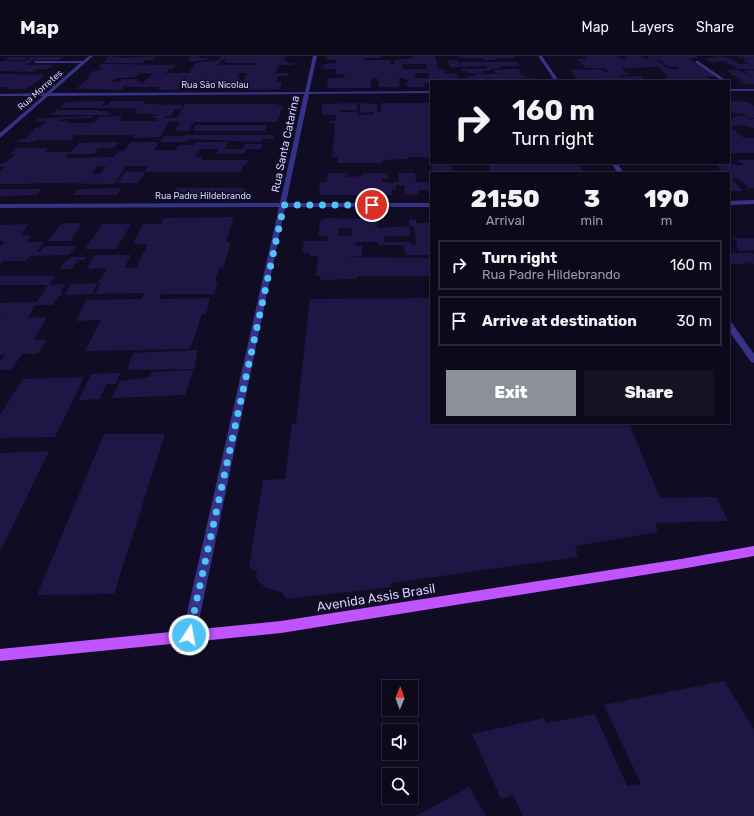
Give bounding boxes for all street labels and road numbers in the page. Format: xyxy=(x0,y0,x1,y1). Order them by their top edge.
street label: Rua Morretes xyxy=(16,68,65,112)
street label: Rua São Nicolau xyxy=(181,80,249,90)
street label: Rua Santa Catarina xyxy=(269,95,302,194)
street label: Rua Padre Hildebrando xyxy=(155,191,251,201)
street label: Avenida Assis Brasil xyxy=(316,581,436,614)

